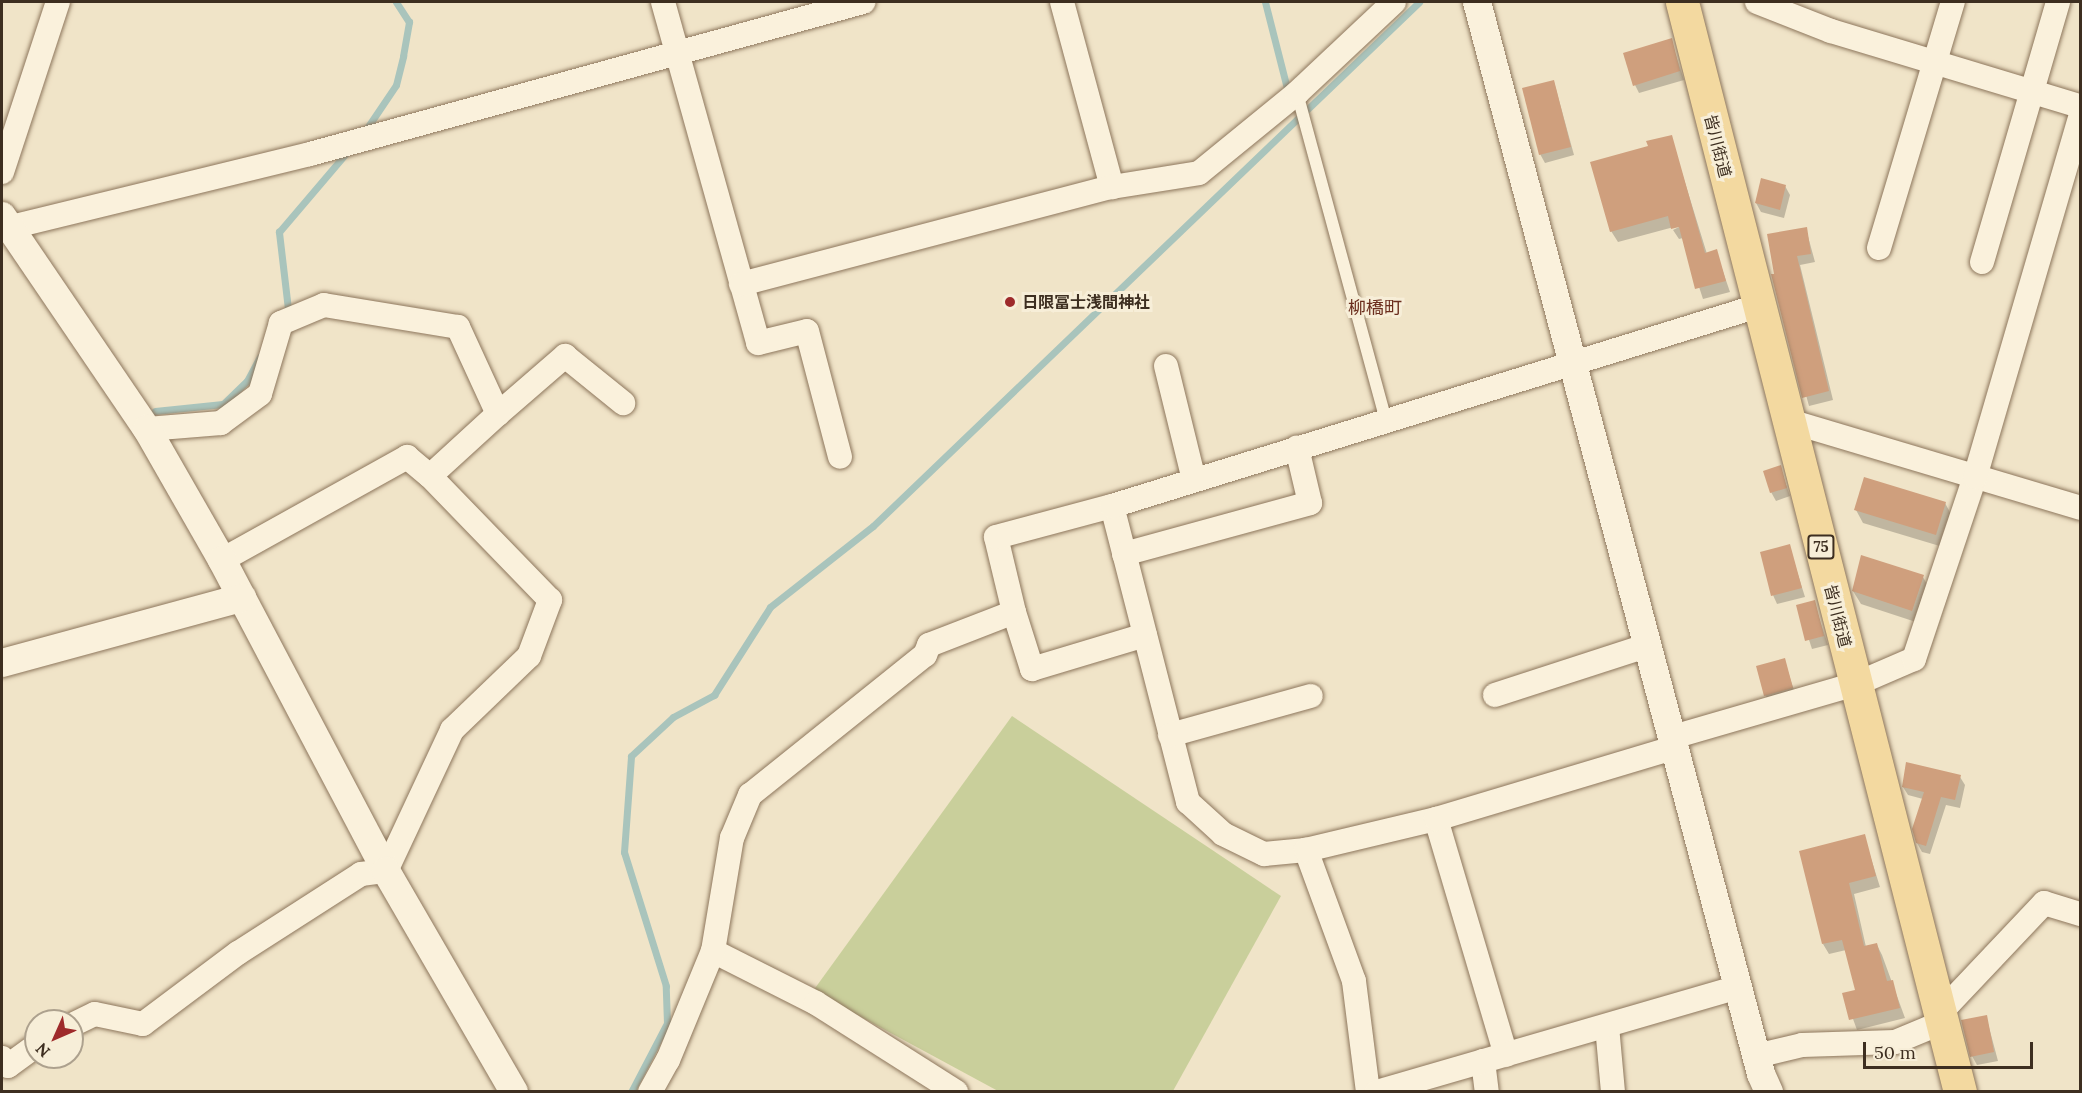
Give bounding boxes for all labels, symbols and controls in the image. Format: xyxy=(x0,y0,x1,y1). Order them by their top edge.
street label: 皆川街道 xyxy=(1701,113,1735,179)
place label: 日限冨士浅間神社 xyxy=(1022,292,1150,312)
marker: 日限冨士浅間神社 xyxy=(1003,295,1017,309)
district label: 柳橋町 xyxy=(1348,297,1402,319)
road number: 75 xyxy=(1806,535,1836,559)
street label: 皆川街道 xyxy=(1821,583,1855,649)
north arrow xyxy=(24,1009,84,1069)
scale bar xyxy=(1866,1030,2036,1068)
text: N xyxy=(31,1039,54,1062)
text: 50 m xyxy=(1874,1041,1916,1064)

